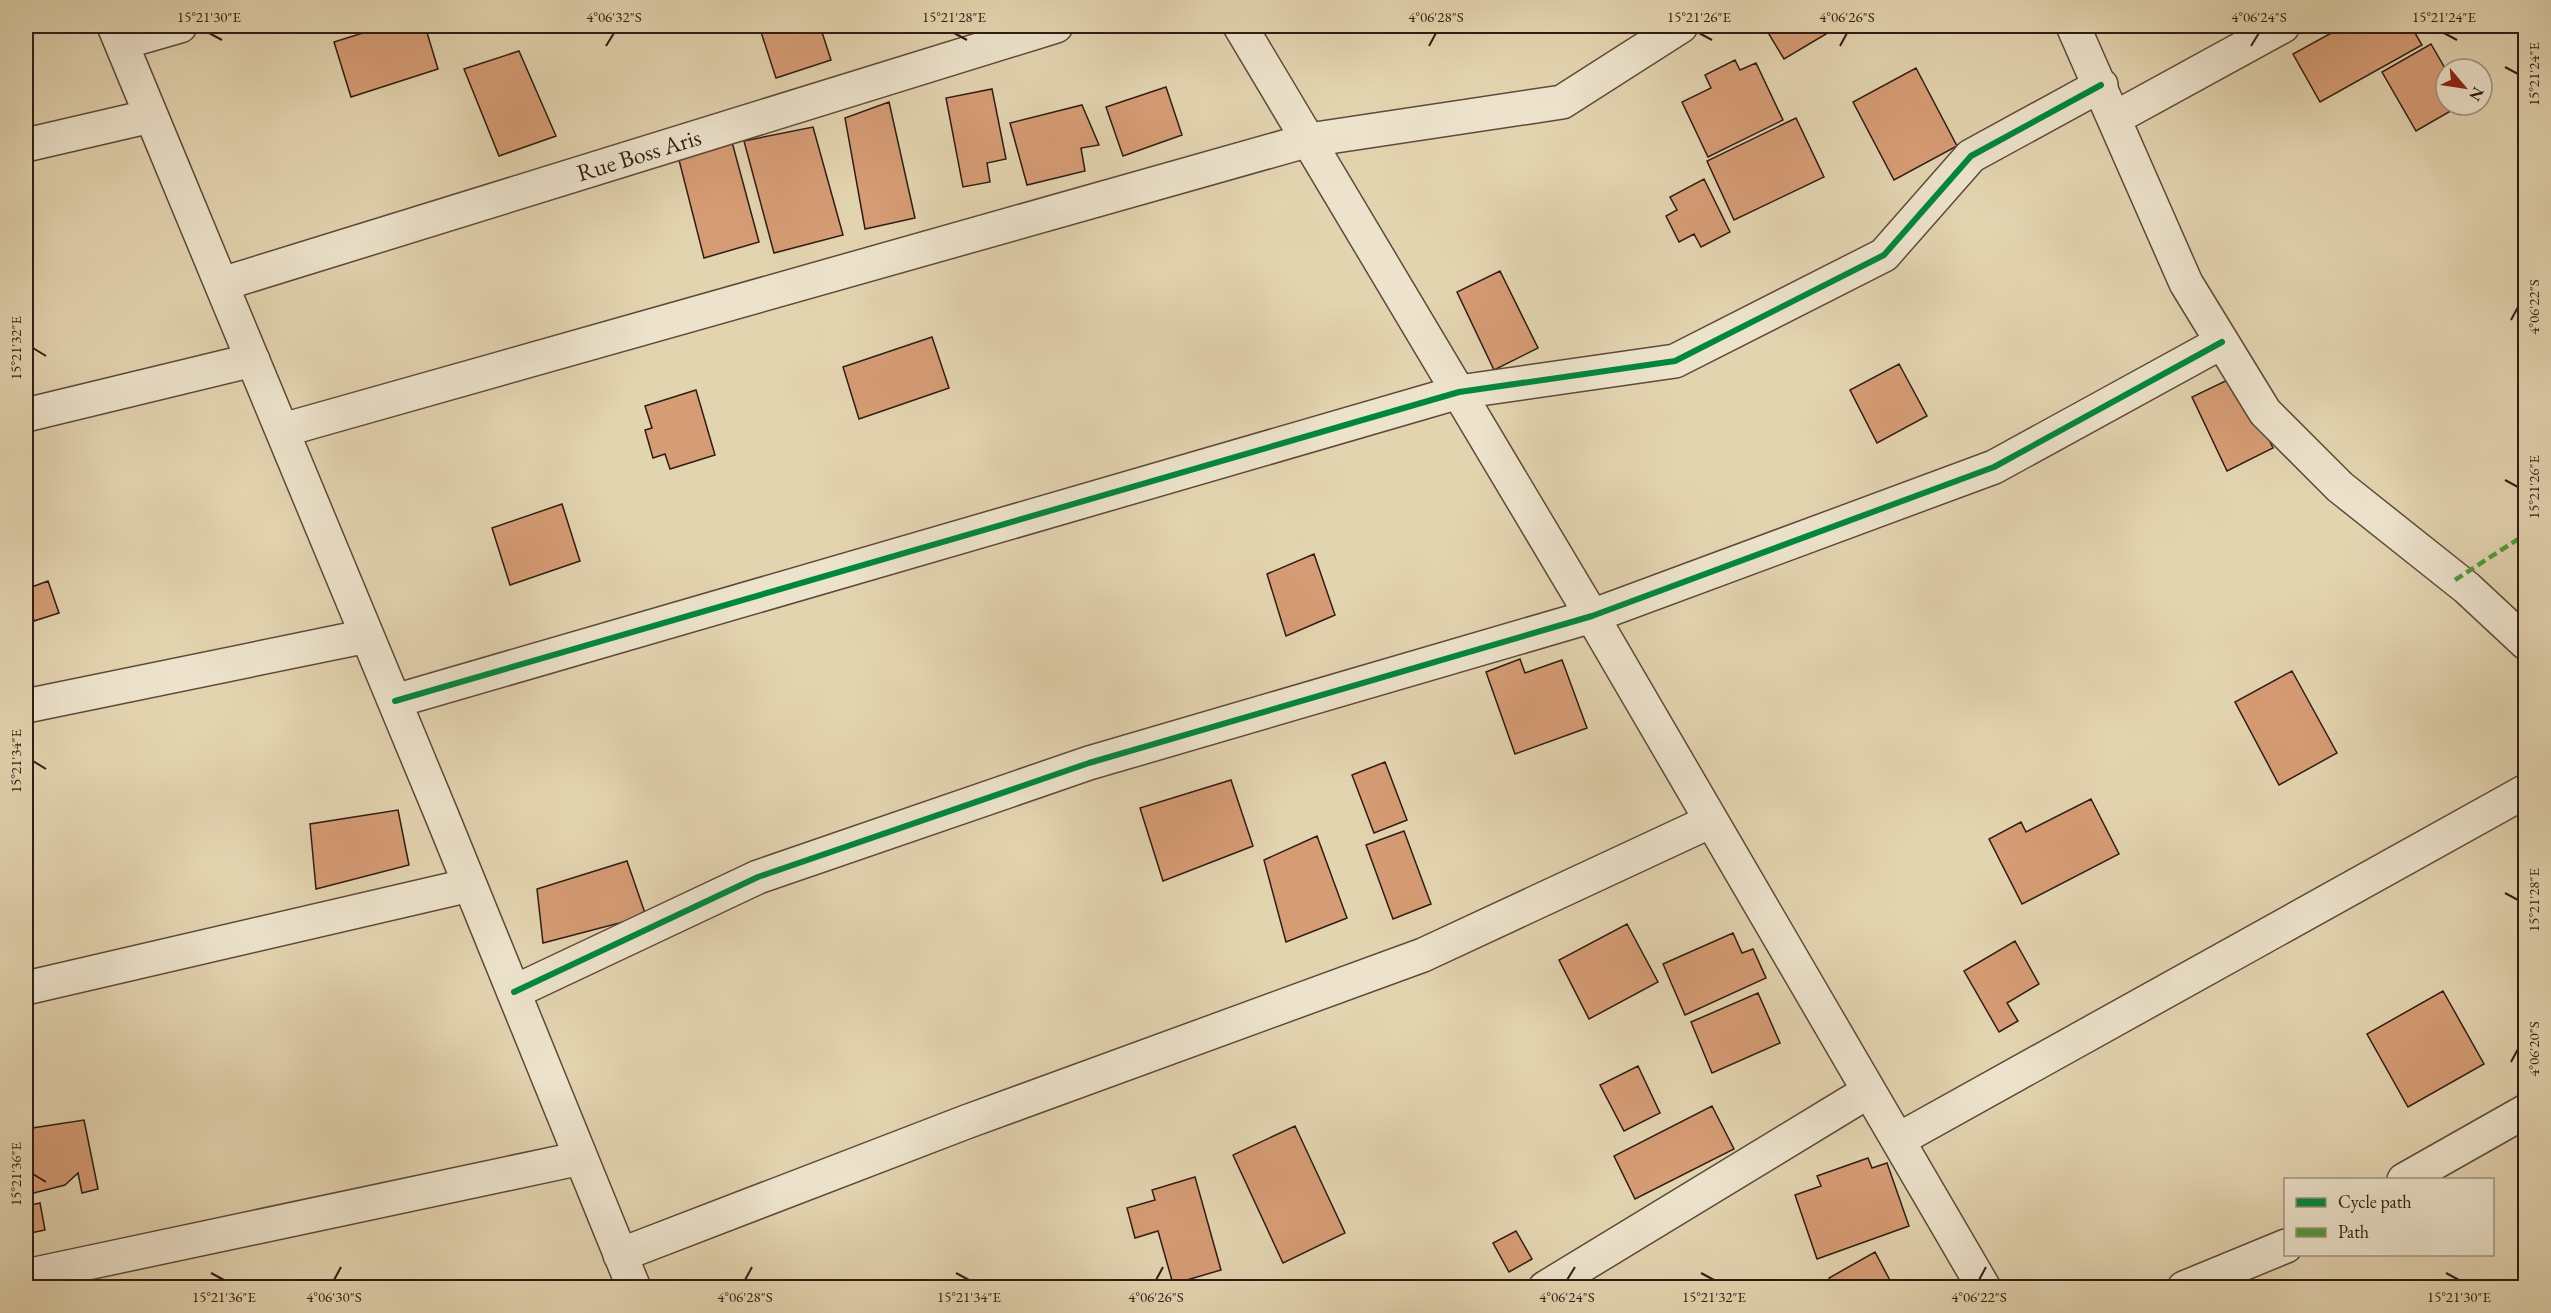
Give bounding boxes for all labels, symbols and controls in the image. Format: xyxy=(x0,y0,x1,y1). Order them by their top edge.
text: 15°21'30"E xyxy=(177,7,242,26)
text: 4°06'32"S xyxy=(586,7,642,26)
text: 15°21'28"E xyxy=(922,7,987,26)
text: 4°06'28"S xyxy=(1408,7,1464,26)
text: 15°21'26"E xyxy=(1667,7,1732,26)
text: 4°06'26"S xyxy=(1819,7,1875,26)
text: 4°06'24"S xyxy=(2231,7,2287,26)
text: 15°21'24"E xyxy=(2412,7,2477,26)
text: 15°21'24"E xyxy=(2524,41,2543,106)
north arrow xyxy=(2434,57,2494,117)
text: N xyxy=(2464,83,2489,105)
street label: Rue Boss Aris xyxy=(573,121,705,188)
text: 4°06'22"S xyxy=(2524,279,2543,335)
text: 15°21'32"E xyxy=(6,315,25,380)
text: 15°21'26"E xyxy=(2524,454,2543,519)
text: 15°21'34"E xyxy=(6,728,25,793)
text: 15°21'28"E xyxy=(2524,867,2543,932)
text: 4°06'20"S xyxy=(2524,1021,2543,1077)
text: 15°21'36"E xyxy=(6,1141,25,1206)
legend xyxy=(2284,1178,2494,1256)
text: Cycle path xyxy=(2338,1190,2412,1213)
text: Path xyxy=(2338,1220,2369,1243)
text: 15°21'36"E xyxy=(192,1287,257,1306)
text: 4°06'30"S xyxy=(306,1287,362,1306)
text: 4°06'28"S xyxy=(717,1287,773,1306)
text: 15°21'34"E xyxy=(937,1287,1002,1306)
text: 4°06'26"S xyxy=(1128,1287,1184,1306)
text: 4°06'24"S xyxy=(1539,1287,1595,1306)
text: 15°21'32"E xyxy=(1682,1287,1747,1306)
text: 4°06'22"S xyxy=(1951,1287,2007,1306)
text: 15°21'30"E xyxy=(2427,1287,2492,1306)

